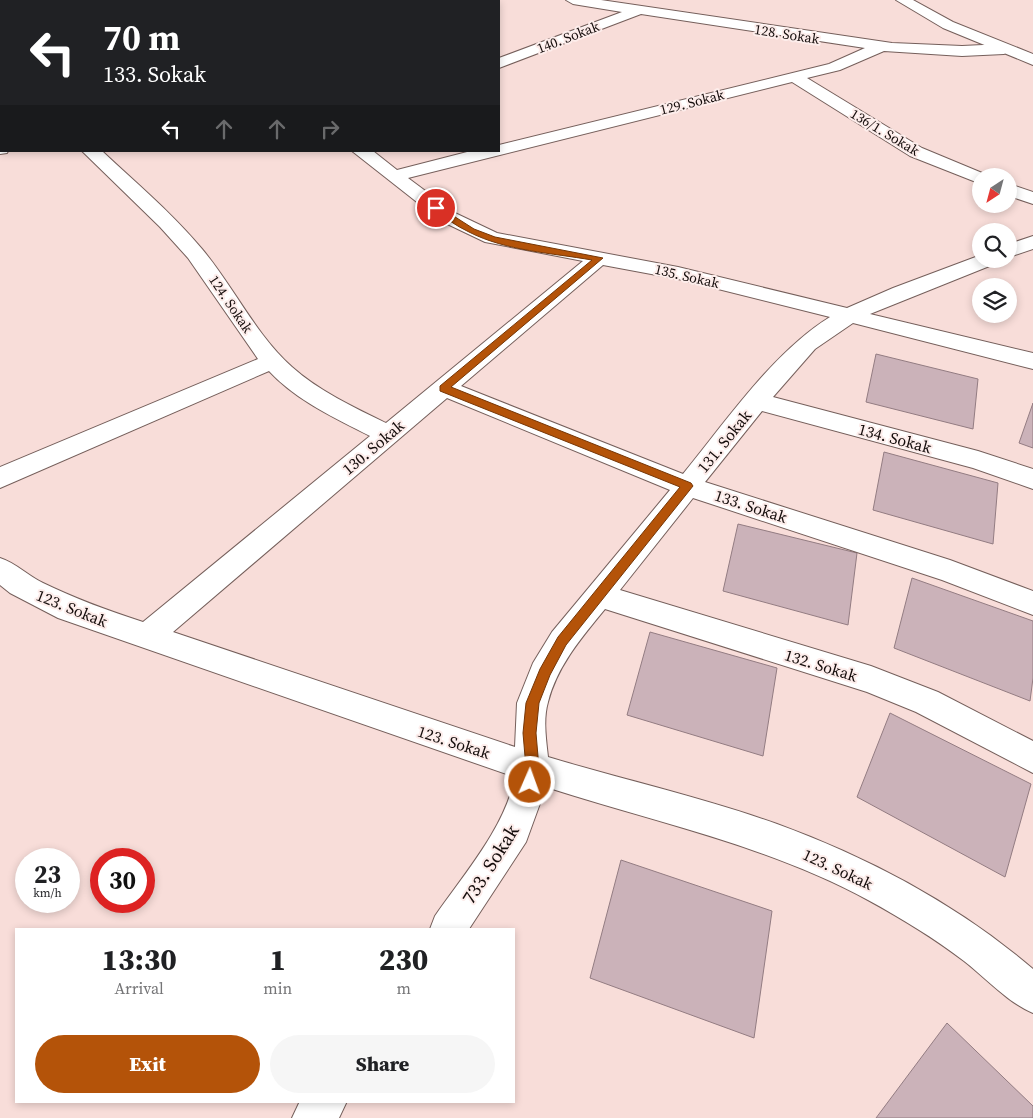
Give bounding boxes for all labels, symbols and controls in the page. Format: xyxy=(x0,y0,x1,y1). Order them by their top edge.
text: 70 m xyxy=(103,14,180,62)
street label: 140. Sokak xyxy=(534,16,603,58)
street label: 128. Sokak xyxy=(753,19,821,49)
icon: left xyxy=(20,20,85,85)
text: 133. Sokak xyxy=(103,59,206,89)
street label: 129. Sokak xyxy=(658,84,727,120)
street label: 136/1. Sokak xyxy=(847,104,924,161)
icon: left xyxy=(157,115,185,143)
icon: ahead xyxy=(210,115,238,143)
icon: ahead xyxy=(263,115,291,143)
icon: right xyxy=(316,115,344,143)
north arrow xyxy=(972,168,1018,212)
map controls xyxy=(972,168,1017,323)
pin xyxy=(415,187,457,229)
icon: arrive xyxy=(422,194,450,222)
button: search xyxy=(972,223,1017,268)
street label: 135. Sokak xyxy=(653,259,722,293)
street label: 124. Sokak xyxy=(204,271,258,337)
button: layers xyxy=(972,278,1017,323)
street label: 131. Sokak xyxy=(692,405,756,477)
street label: 130. Sokak xyxy=(337,414,409,480)
street label: 134. Sokak xyxy=(856,418,934,458)
street label: 133. Sokak xyxy=(712,484,790,528)
street label: 123. Sokak xyxy=(33,584,111,632)
street label: 132. Sokak xyxy=(782,644,860,687)
street label: 123. Sokak xyxy=(415,720,493,764)
position arrow xyxy=(503,755,555,807)
street label: 733. Sokak xyxy=(455,819,525,909)
street label: 123. Sokak xyxy=(799,843,877,895)
speed limit sign: 30 xyxy=(90,848,155,913)
text: 23 xyxy=(34,857,61,891)
text: km/h xyxy=(33,885,62,901)
text: 13:30 xyxy=(102,939,177,980)
text: 1 xyxy=(269,939,286,980)
text: 230 xyxy=(379,939,428,980)
text: Arrival xyxy=(114,977,164,999)
text: min xyxy=(263,977,292,999)
text: m xyxy=(396,977,411,999)
button: Exit xyxy=(35,1035,260,1093)
button: Share xyxy=(270,1035,495,1093)

